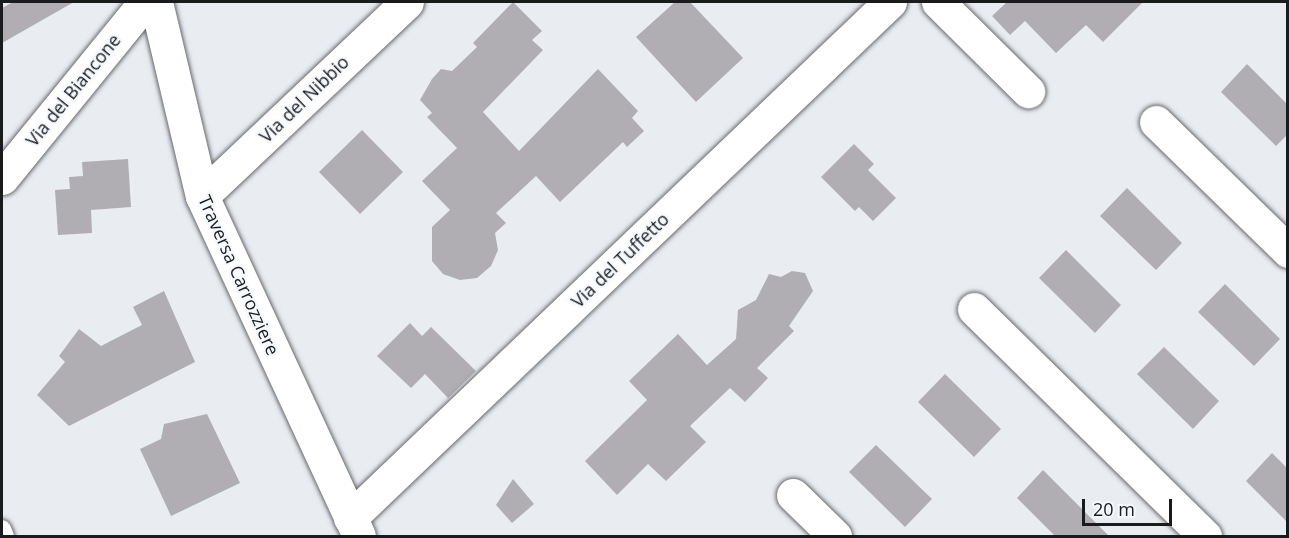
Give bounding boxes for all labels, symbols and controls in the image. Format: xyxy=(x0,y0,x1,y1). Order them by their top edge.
street label: Via del Biancone xyxy=(21,30,125,150)
street label: Via del Nibbio xyxy=(255,51,353,147)
street label: Traversa Carrozziere xyxy=(194,192,284,358)
street label: Via del Tuffetto xyxy=(567,208,673,312)
scale bar xyxy=(1085,487,1175,525)
text: 20 m xyxy=(1093,497,1135,521)

